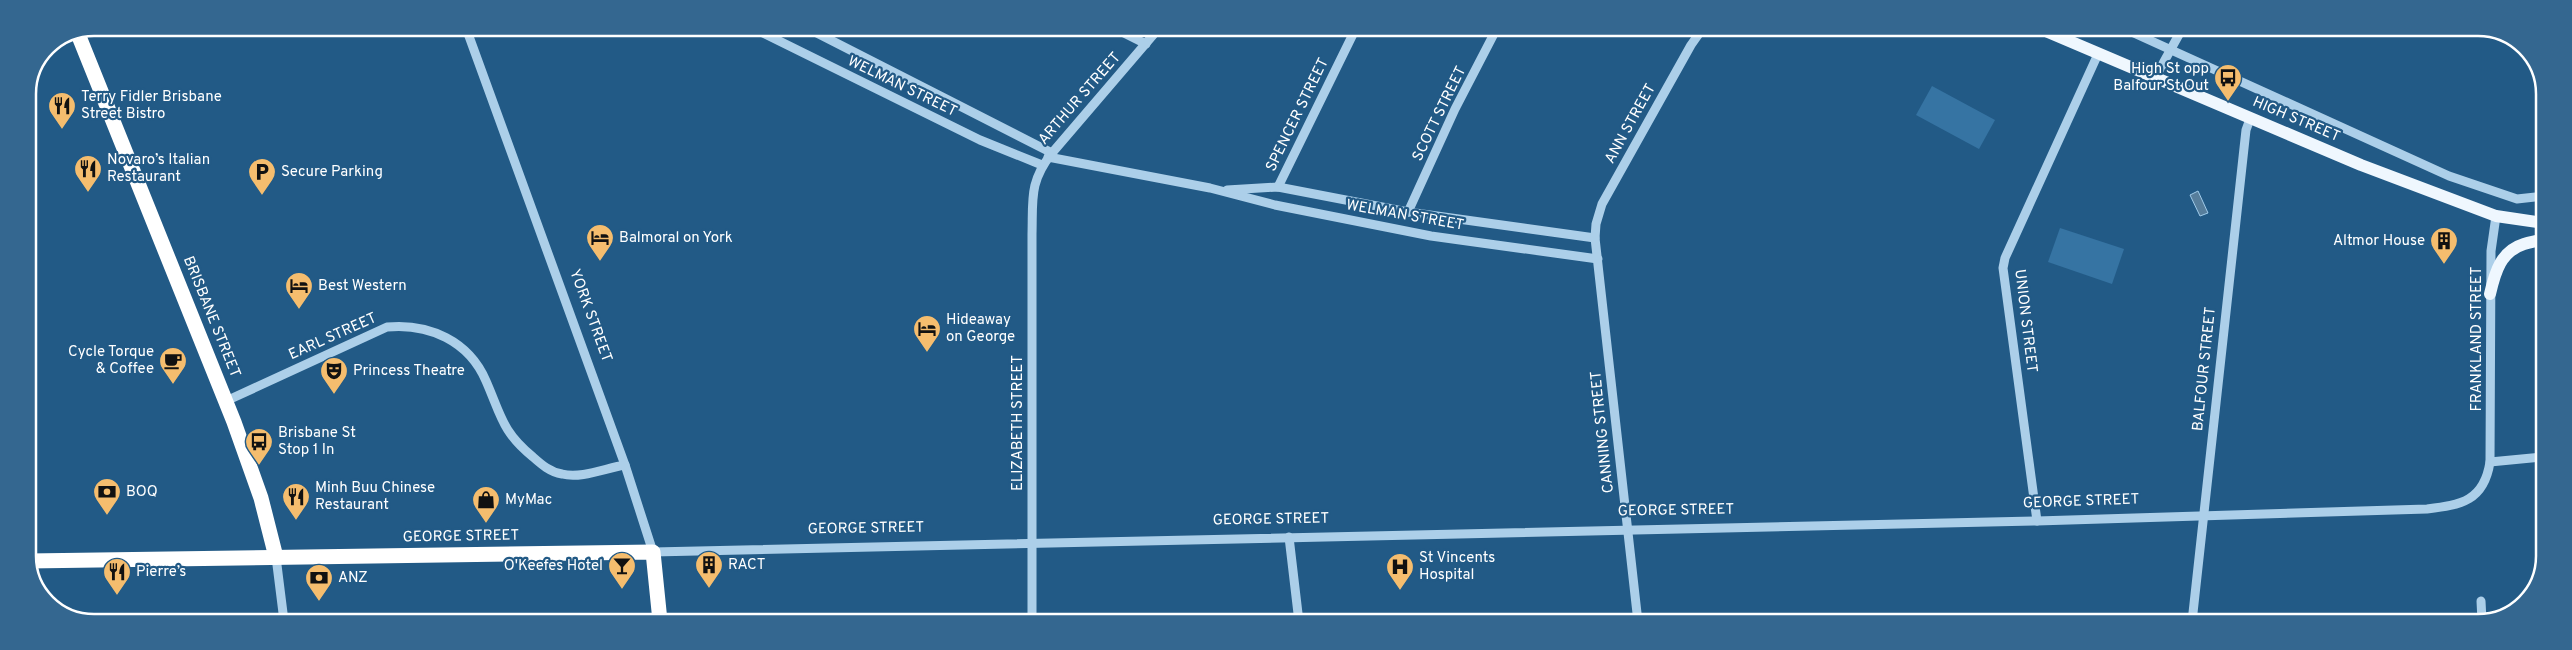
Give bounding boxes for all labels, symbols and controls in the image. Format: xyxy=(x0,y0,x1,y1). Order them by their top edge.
street label: ARTHUR STREET xyxy=(1035,49,1125,149)
street label: WELMAN STREET xyxy=(844,52,960,122)
street label: SPENCER STREET xyxy=(1262,55,1334,175)
place label: High St opp Balfour St Out xyxy=(2113,60,2209,96)
street label: SCOTT STREET xyxy=(1409,63,1471,165)
bus stop icon: High St opp Balfour St Out xyxy=(2213,63,2243,102)
street label: ANN STREET xyxy=(1601,81,1661,167)
place label: Terry Fidler Brisbane Street Bistro xyxy=(81,88,222,124)
restaurant icon: Terry Fidler Brisbane Street Bistro xyxy=(47,91,77,130)
street label: HIGH STREET xyxy=(2249,93,2343,147)
place label: Novaro’s Italian Restaurant xyxy=(107,151,210,187)
restaurant icon: Novaro’s Italian Restaurant xyxy=(73,154,103,193)
parking icon: Secure Parking xyxy=(247,157,277,196)
place label: Secure Parking xyxy=(281,163,383,182)
street label: WELMAN STREET xyxy=(1345,196,1465,236)
hotel icon: Balmoral on York xyxy=(585,223,615,262)
building icon: Altmor House xyxy=(2429,226,2459,265)
place label: Balmoral on York xyxy=(619,229,733,248)
place label: Altmor House xyxy=(2333,232,2425,251)
street label: BRISBANE STREET xyxy=(178,254,244,380)
street label: FRANKLAND STREET xyxy=(2468,266,2487,412)
street label: YORK STREET xyxy=(564,267,616,365)
street label: UNION STREET xyxy=(2009,268,2041,374)
hotel icon: Best Western xyxy=(284,271,314,310)
place label: Best Western xyxy=(318,277,407,296)
street label: BALFOUR STREET xyxy=(2189,306,2221,432)
street label: EARL STREET xyxy=(286,309,380,365)
place label: Hideaway on George xyxy=(946,311,1015,347)
hotel icon: Hideaway on George xyxy=(912,314,942,353)
place label: Cycle Torque & Coffee xyxy=(68,343,154,379)
cafe icon: Cycle Torque & Coffee xyxy=(158,346,188,385)
street label: ELIZABETH STREET xyxy=(1009,355,1028,491)
theatre icon: Princess Theatre xyxy=(319,356,349,395)
place label: Princess Theatre xyxy=(353,362,465,381)
street label: CANNING STREET xyxy=(1587,370,1619,494)
place label: Brisbane St Stop 1 In xyxy=(278,424,356,460)
bus stop icon: Brisbane St Stop 1 In xyxy=(244,427,274,466)
bank icon: BOQ xyxy=(92,477,122,516)
place label: Minh Buu Chinese Restaurant xyxy=(315,479,435,515)
restaurant icon: Minh Buu Chinese Restaurant xyxy=(281,482,311,521)
place label: BOQ xyxy=(126,483,158,502)
shop icon: MyMac xyxy=(471,485,501,524)
street label: GEORGE STREET xyxy=(2022,490,2140,514)
place label: MyMac xyxy=(505,491,552,510)
street label: GEORGE STREET xyxy=(1618,500,1734,522)
street label: GEORGE STREET xyxy=(1213,509,1329,531)
street label: GEORGE STREET xyxy=(808,518,924,540)
street label: GEORGE STREET xyxy=(403,526,519,548)
place label: St Vincents Hospital xyxy=(1419,549,1495,585)
building icon: RACT xyxy=(694,550,724,589)
bar icon: O'Keefes Hotel xyxy=(607,551,637,590)
hospital icon: St Vincents Hospital xyxy=(1385,552,1415,591)
place label: RACT xyxy=(728,556,765,575)
restaurant icon: Pierre’s xyxy=(102,557,132,596)
place label: O'Keefes Hotel xyxy=(504,557,603,576)
place label: Pierre’s xyxy=(136,563,186,582)
bank icon: ANZ xyxy=(304,563,334,602)
place label: ANZ xyxy=(338,569,368,588)

